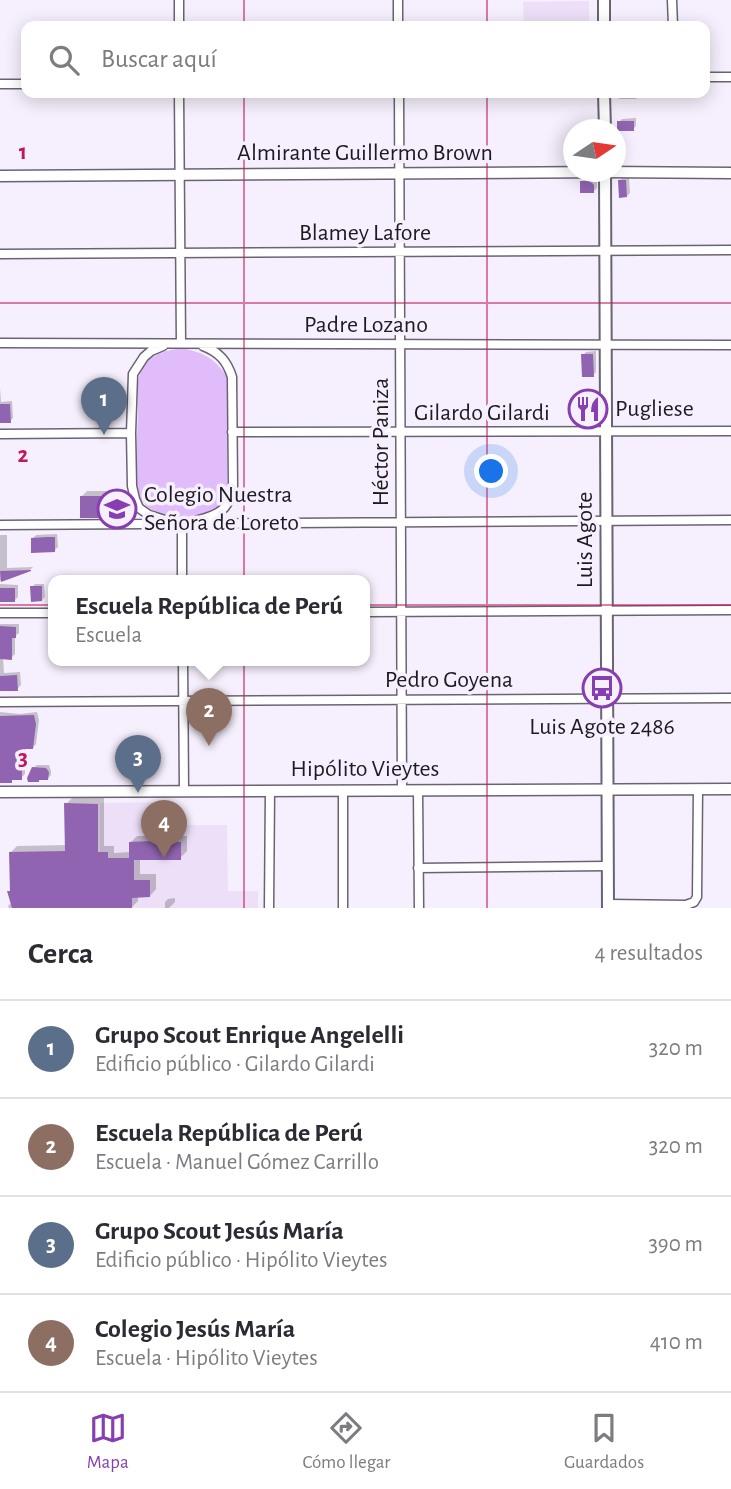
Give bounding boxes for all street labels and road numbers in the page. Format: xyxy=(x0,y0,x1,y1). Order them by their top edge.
street label: Almirante Guillermo Brown xyxy=(237,141,493,165)
street label: Blamey Lafore xyxy=(299,221,431,245)
street label: Padre Lozano xyxy=(304,313,428,337)
street label: Héctor Paniza xyxy=(369,378,393,506)
street label: Gilardo Gilardi xyxy=(414,401,550,425)
street label: Luis Agote xyxy=(573,492,597,588)
street label: Pedro Goyena xyxy=(385,668,513,692)
street label: Hipólito Vieytes xyxy=(291,757,439,781)

